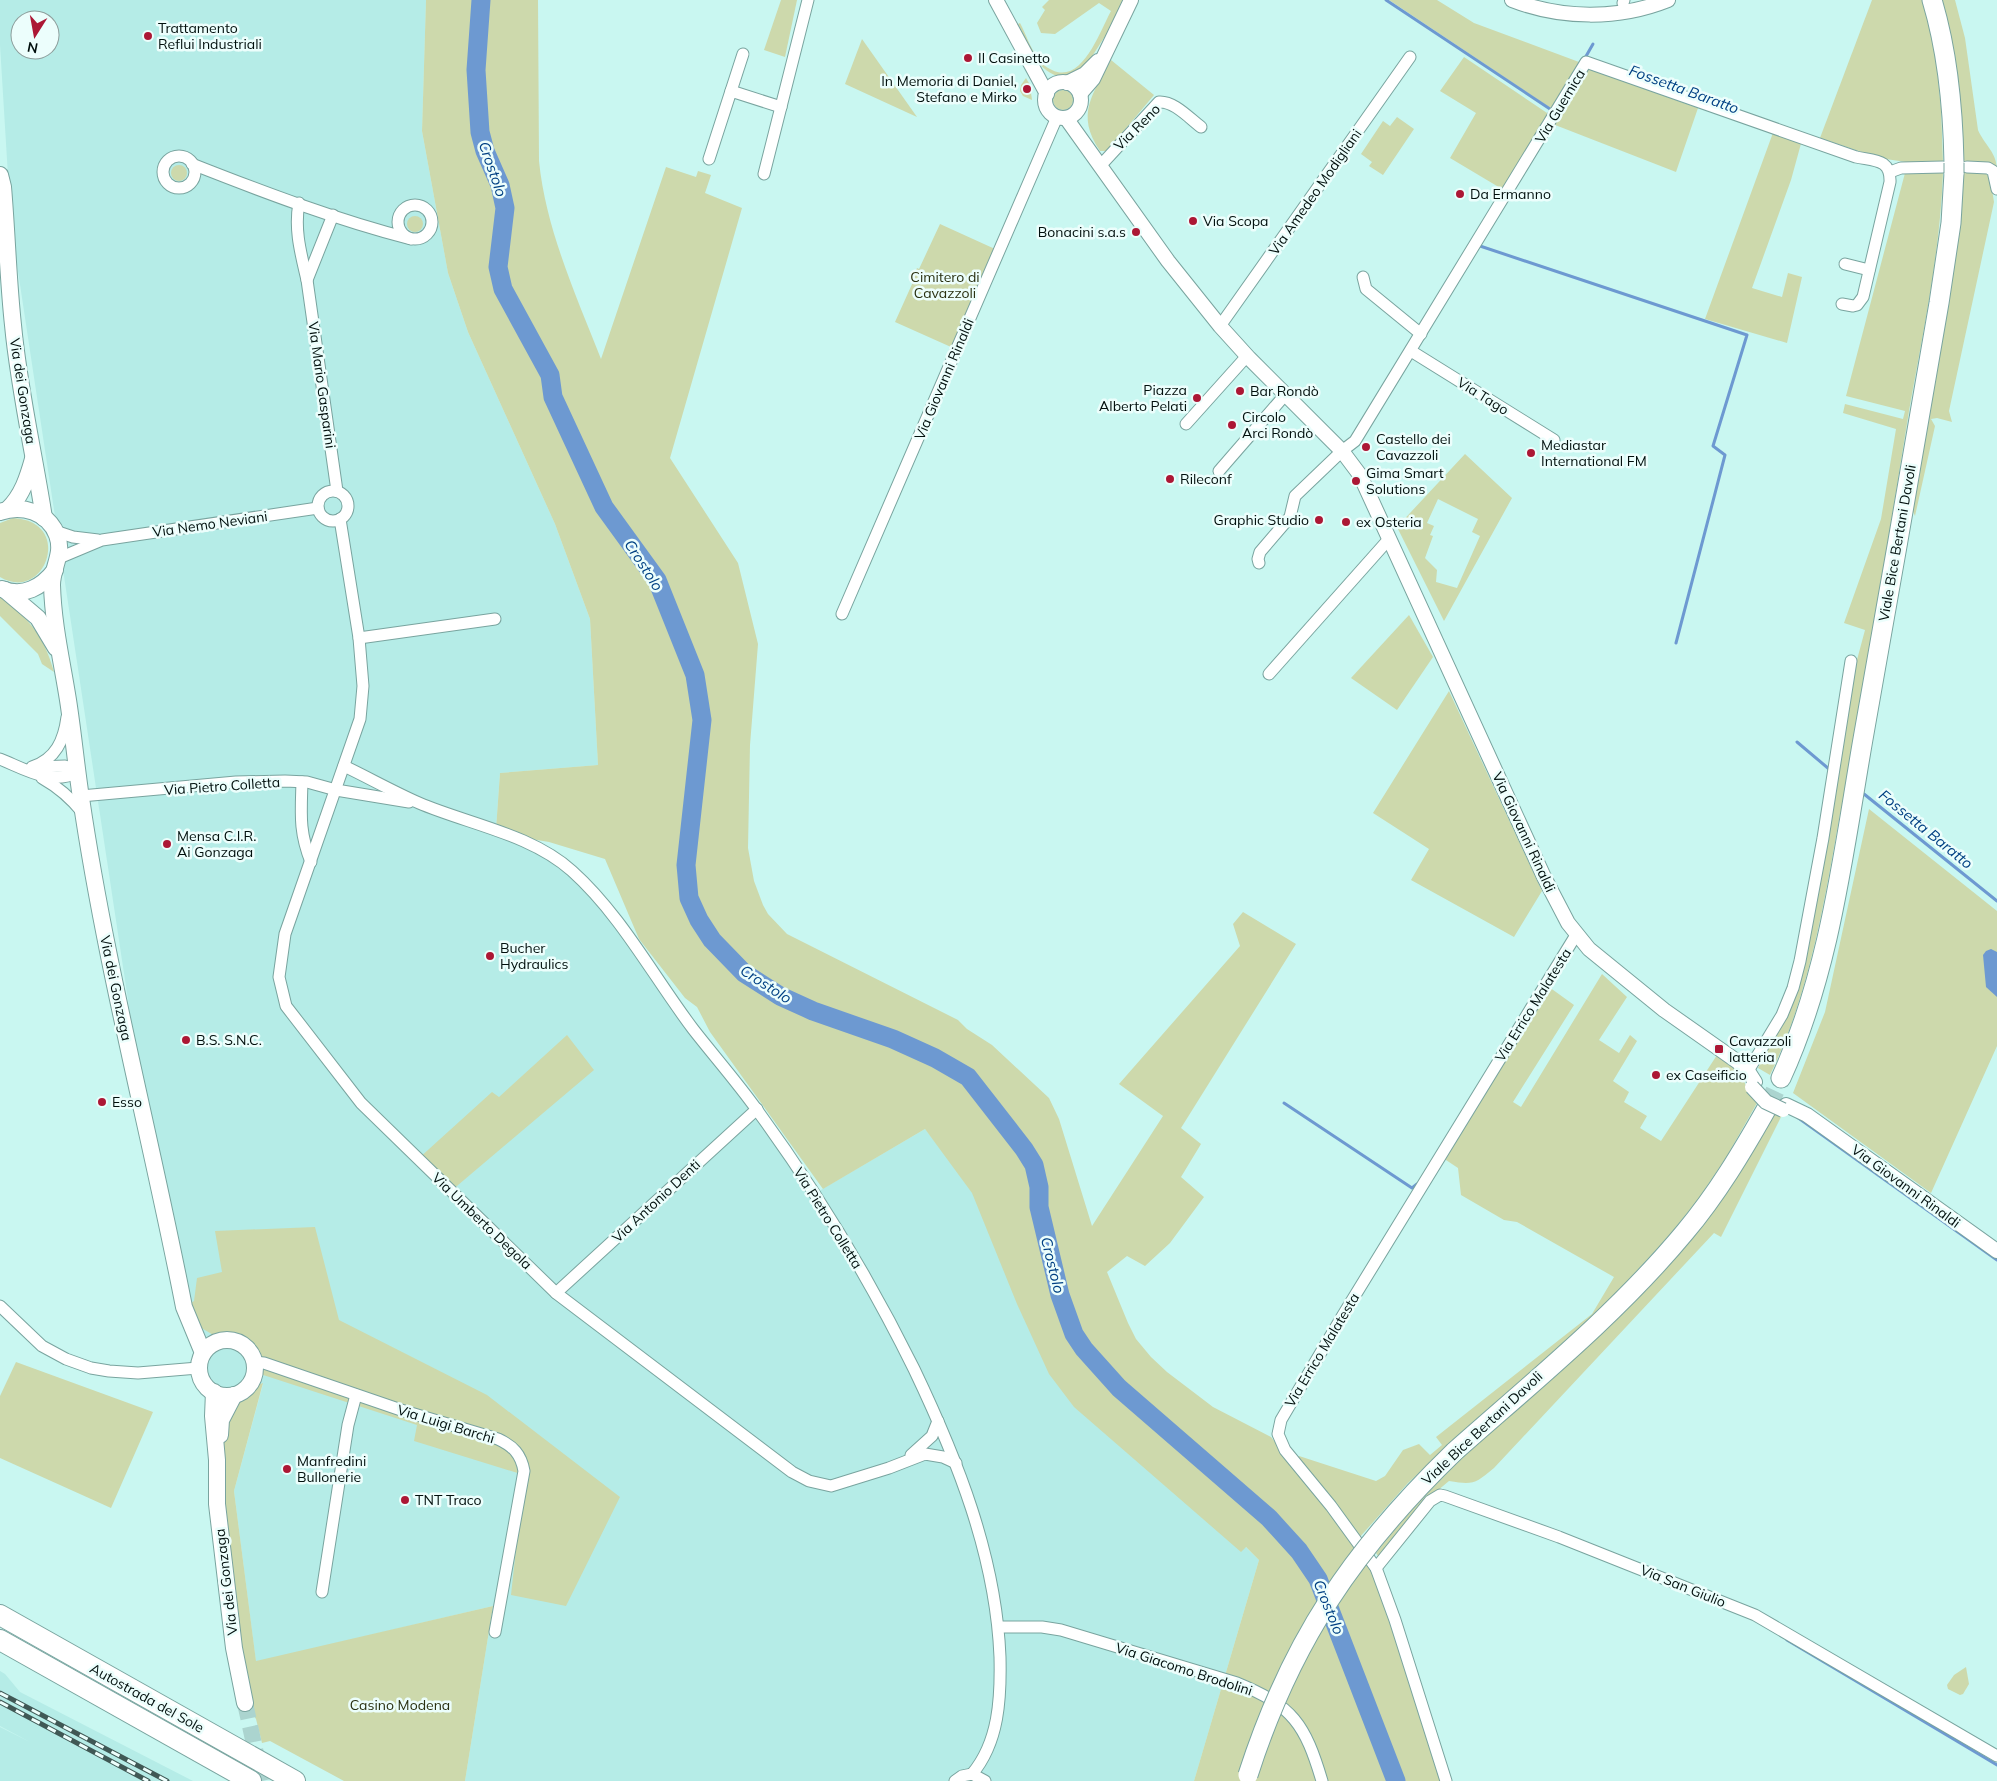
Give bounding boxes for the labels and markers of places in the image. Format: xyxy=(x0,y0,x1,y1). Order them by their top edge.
place label: Trattamento Reflui Industriali xyxy=(158,19,262,53)
marker: Trattamento Reflui Industriali xyxy=(142,30,154,42)
place label: Il Casinetto xyxy=(978,49,1050,67)
marker: Il Casinetto xyxy=(962,52,974,64)
place label: In Memoria di Daniel, Stefano e Mirko xyxy=(881,72,1017,106)
marker: In Memoria di Daniel, Stefano e Mirko xyxy=(1021,83,1033,95)
place label: Da Ermanno xyxy=(1470,185,1551,203)
marker: Da Ermanno xyxy=(1454,188,1466,200)
place label: Via Scopa xyxy=(1203,212,1268,230)
marker: Via Scopa xyxy=(1187,215,1199,227)
place label: Bonacini s.a.s xyxy=(1038,223,1126,241)
marker: Bonacini s.a.s xyxy=(1130,226,1142,238)
place label: Piazza Alberto Pelati xyxy=(1099,381,1187,415)
place label: Bar Rondò xyxy=(1250,382,1319,400)
marker: Bar Rondò xyxy=(1234,385,1246,397)
marker: Piazza Alberto Pelati xyxy=(1191,392,1203,404)
place label: Circolo Arci Rondò xyxy=(1242,408,1313,442)
marker: Circolo Arci Rondò xyxy=(1226,419,1238,431)
place label: Castello dei Cavazzoli xyxy=(1376,430,1451,464)
place label: Mediastar International FM xyxy=(1541,436,1647,470)
marker: Castello dei Cavazzoli xyxy=(1360,441,1372,453)
marker: Mediastar International FM xyxy=(1525,447,1537,459)
place label: Gima Smart Solutions xyxy=(1366,464,1444,498)
place label: Rileconf xyxy=(1180,470,1232,488)
marker: Rileconf xyxy=(1164,473,1176,485)
marker: Gima Smart Solutions xyxy=(1350,475,1362,487)
place label: Graphic Studio xyxy=(1213,511,1309,529)
place label: ex Osteria xyxy=(1356,513,1422,531)
marker: Graphic Studio xyxy=(1313,514,1325,526)
marker: ex Osteria xyxy=(1340,516,1352,528)
place label: Mensa C.I.R. Ai Gonzaga xyxy=(177,827,257,861)
marker: Mensa C.I.R. Ai Gonzaga xyxy=(161,838,173,850)
place label: Bucher Hydraulics xyxy=(500,939,569,973)
marker: Bucher Hydraulics xyxy=(484,950,496,962)
place label: B.S. S.N.C. xyxy=(196,1031,262,1049)
place label: Cavazzoli latteria xyxy=(1729,1032,1791,1066)
marker: B.S. S.N.C. xyxy=(180,1034,192,1046)
marker: Cavazzoli latteria xyxy=(1713,1043,1725,1055)
place label: ex Caseificio xyxy=(1666,1066,1747,1084)
marker: ex Caseificio xyxy=(1650,1069,1662,1081)
place label: Esso xyxy=(112,1093,142,1111)
marker: Esso xyxy=(96,1096,108,1108)
place label: Manfredini Bullonerie xyxy=(297,1452,366,1486)
marker: Manfredini Bullonerie xyxy=(281,1463,293,1475)
place label: TNT Traco xyxy=(415,1491,482,1509)
marker: TNT Traco xyxy=(399,1494,411,1506)

